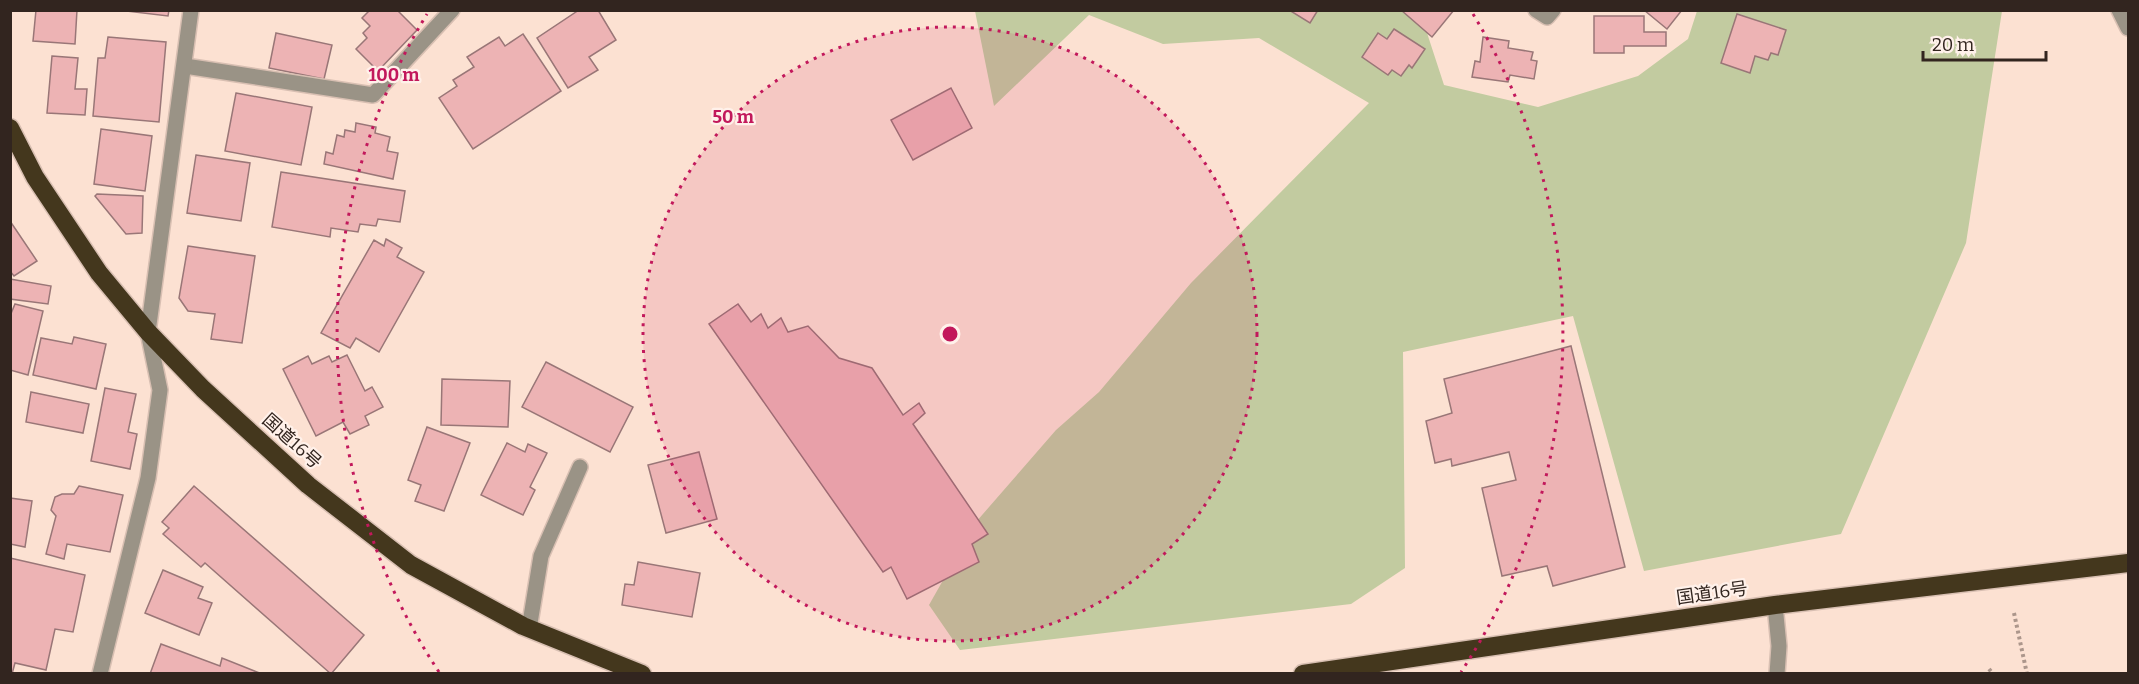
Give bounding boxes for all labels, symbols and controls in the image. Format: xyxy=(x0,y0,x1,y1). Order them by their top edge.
scale bar xyxy=(1923,24,2046,62)
text: 20 m xyxy=(1932,34,1974,56)
text: 100 m xyxy=(368,64,420,86)
text: 50 m xyxy=(712,106,754,128)
centre of rings xyxy=(940,324,960,344)
street label: 国道16号 xyxy=(258,409,326,473)
street label: 国道16号 xyxy=(1675,577,1749,609)

